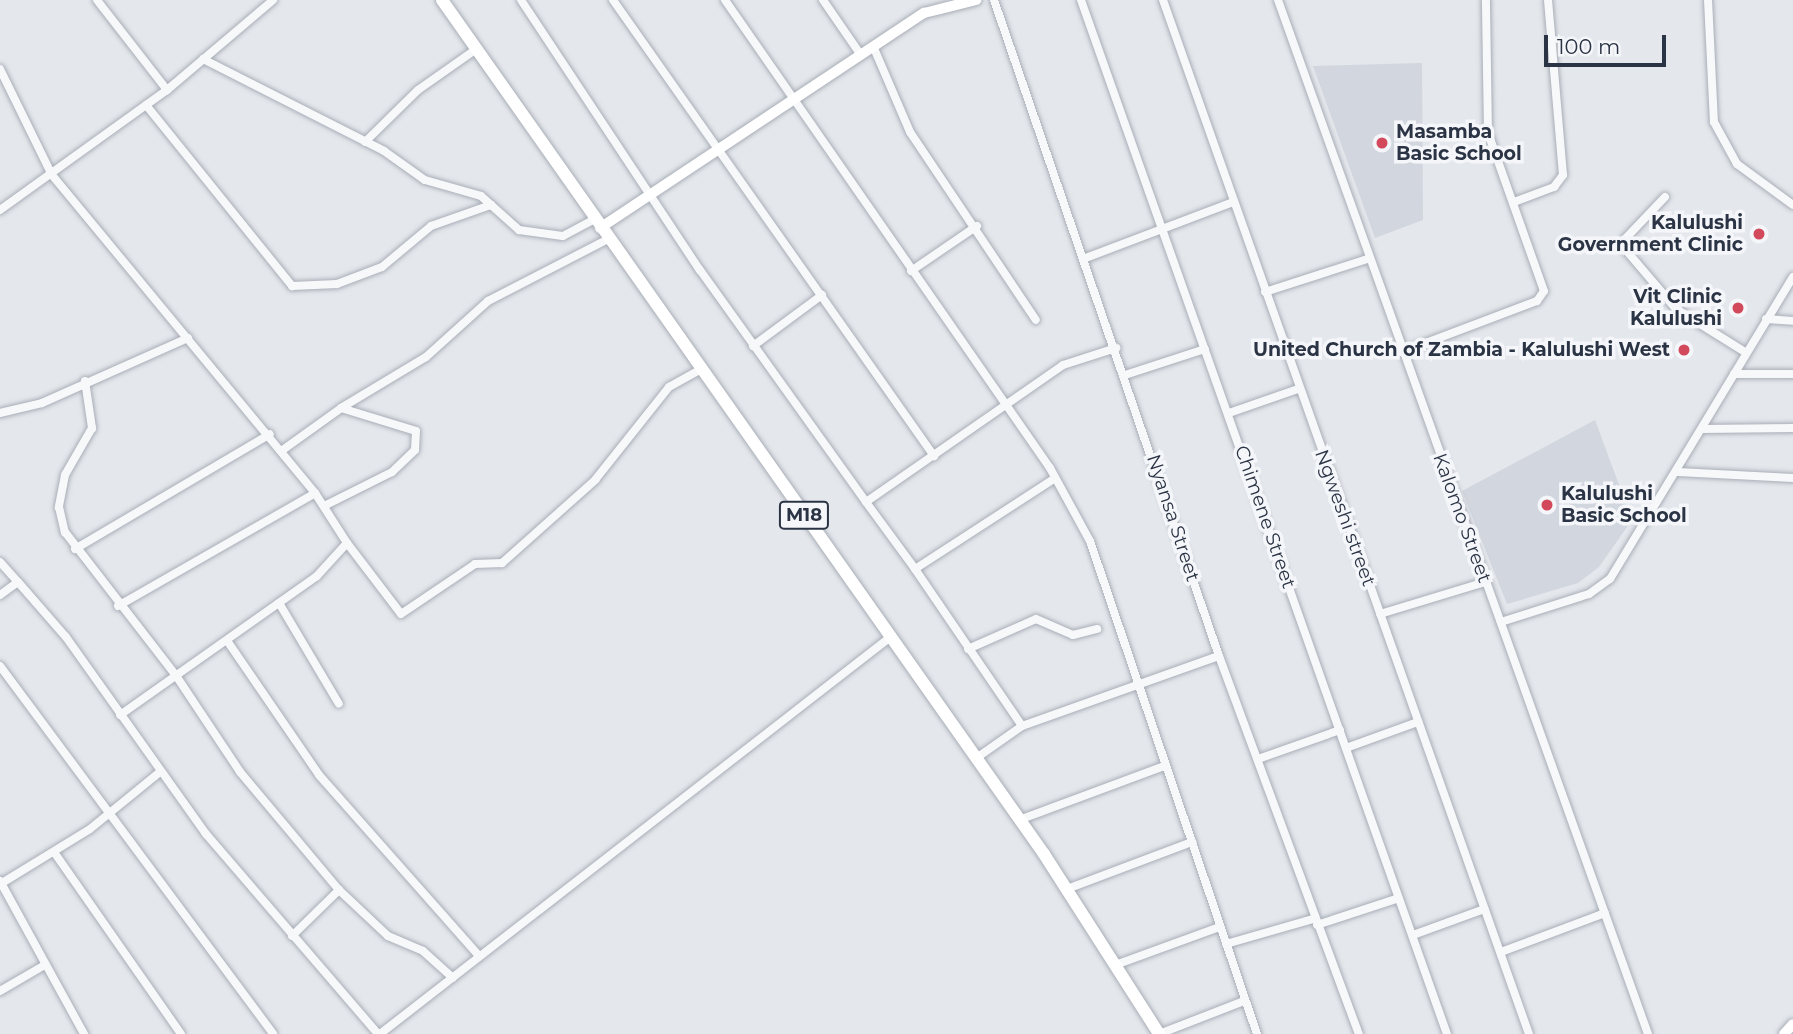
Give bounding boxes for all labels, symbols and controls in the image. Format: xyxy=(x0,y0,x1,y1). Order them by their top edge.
scale bar xyxy=(1548,21,1671,65)
text: 100 m xyxy=(1557,34,1620,59)
place label: Masamba Basic School xyxy=(1396,121,1522,165)
marker: Masamba Basic School xyxy=(1374,135,1390,151)
place label: Kalulushi Government Clinic xyxy=(1558,212,1743,256)
marker: Kalulushi Government Clinic xyxy=(1749,224,1769,244)
place label: Vit Clinic Kalulushi xyxy=(1630,286,1722,330)
marker: Vit Clinic Kalulushi xyxy=(1728,298,1748,318)
place label: United Church of Zambia - Kalulushi West xyxy=(1253,339,1670,361)
marker: United Church of Zambia - Kalulushi West xyxy=(1676,342,1692,358)
street label: Chimene Street xyxy=(1230,442,1300,592)
street label: Ngweshi street xyxy=(1310,447,1380,589)
street label: Kalomo Street xyxy=(1428,450,1496,586)
street label: Nyansa Street xyxy=(1142,452,1204,584)
place label: Kalulushi Basic School xyxy=(1561,483,1687,527)
marker: Kalulushi Basic School xyxy=(1539,497,1555,513)
road number: M18 xyxy=(778,500,830,530)

